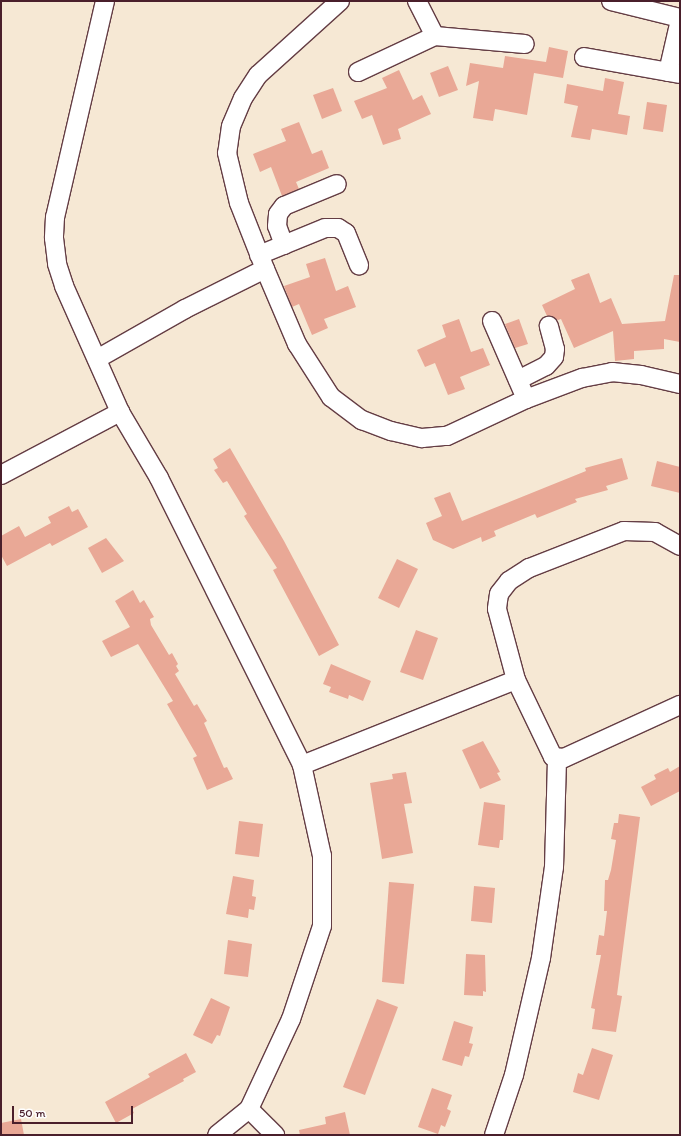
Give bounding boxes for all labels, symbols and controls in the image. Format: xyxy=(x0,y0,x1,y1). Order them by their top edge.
scale bar xyxy=(14,1098,135,1124)
text: 50 m xyxy=(19,1106,45,1120)

